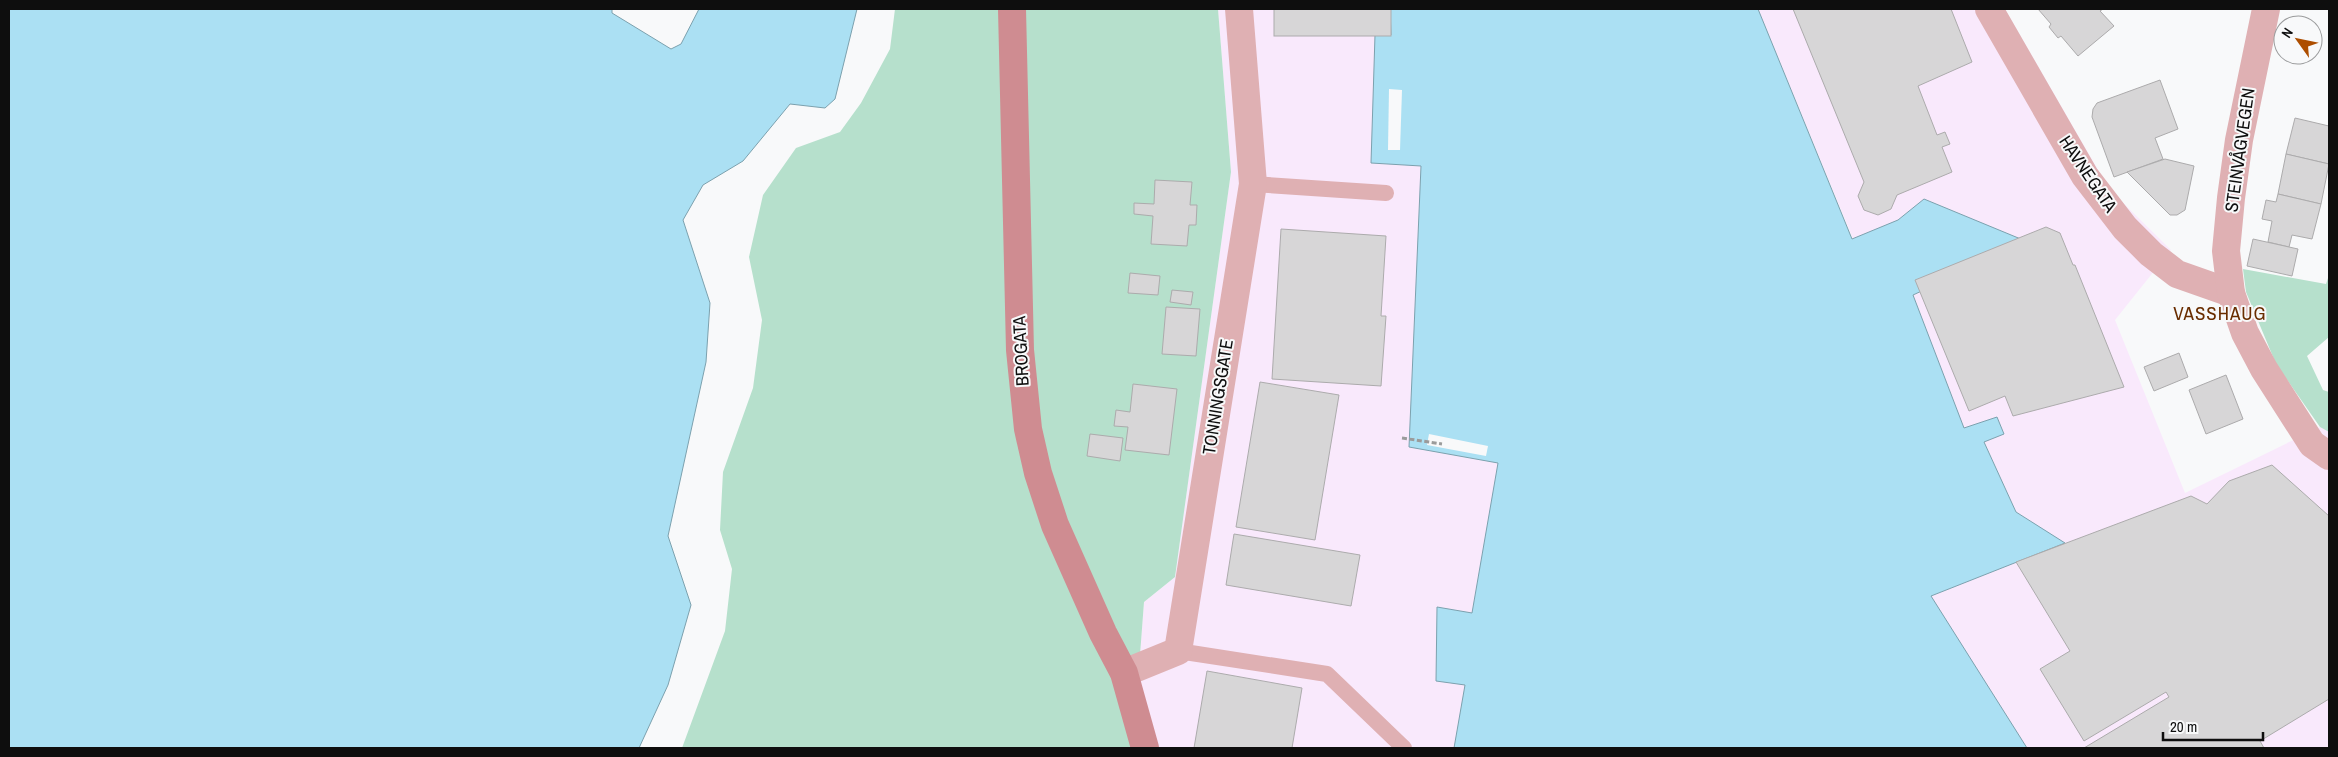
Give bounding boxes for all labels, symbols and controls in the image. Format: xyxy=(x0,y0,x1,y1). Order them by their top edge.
north arrow xyxy=(2273,15,2323,65)
text: N xyxy=(2277,25,2297,41)
street label: STEINVÅGVEGEN xyxy=(2218,86,2261,214)
street label: HAVNEGATA xyxy=(2053,130,2123,217)
district label: VASSHAUG xyxy=(2173,300,2267,326)
street label: BROGATA xyxy=(1006,315,1035,387)
street label: TONNINGSGATE xyxy=(1196,337,1239,457)
scale bar xyxy=(2163,710,2263,742)
text: 20 m xyxy=(2170,716,2197,737)

